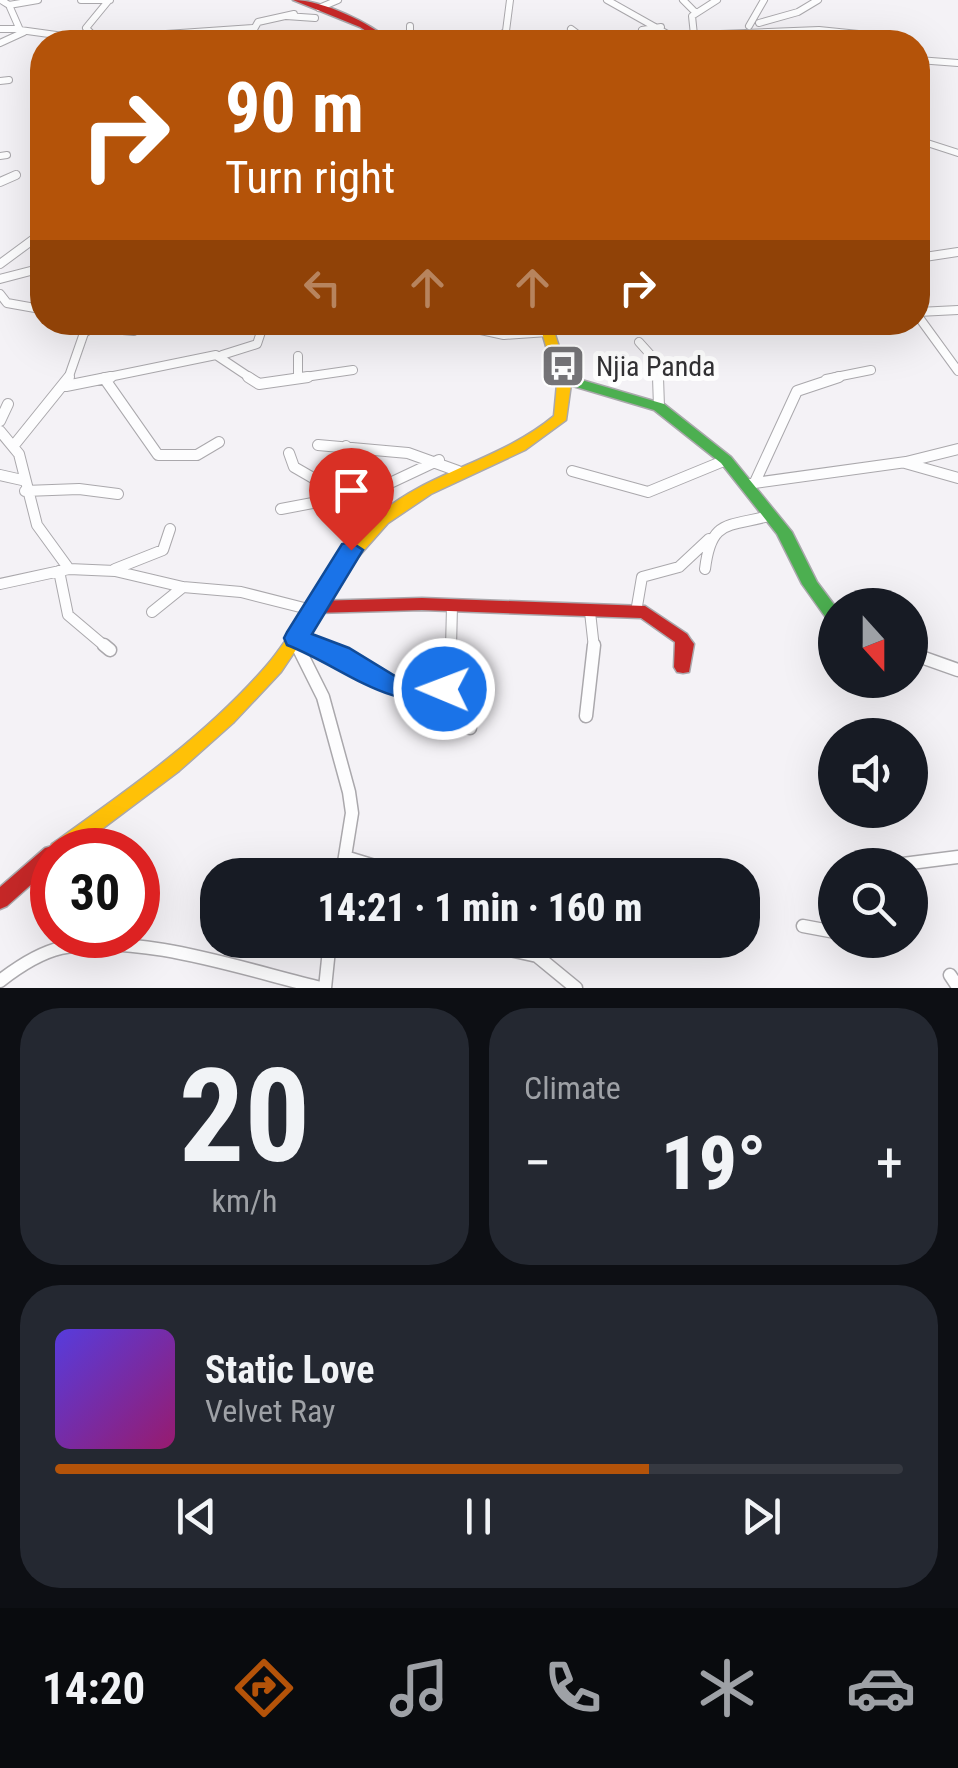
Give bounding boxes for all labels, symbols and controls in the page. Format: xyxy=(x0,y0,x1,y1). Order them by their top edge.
text: 90 m xyxy=(225,67,364,149)
icon: right xyxy=(60,70,190,200)
text: Turn right xyxy=(225,151,395,204)
icon: left xyxy=(295,260,350,315)
icon: ahead xyxy=(400,260,455,315)
icon: ahead xyxy=(505,260,560,315)
icon: right xyxy=(610,260,665,315)
bus stop icon: Njia Panda xyxy=(540,343,586,389)
place label: Njia Panda xyxy=(596,350,716,383)
pin xyxy=(309,448,394,551)
icon: arrive xyxy=(324,463,379,518)
north arrow xyxy=(818,588,928,698)
map controls xyxy=(818,588,928,958)
position arrow xyxy=(392,637,496,741)
button: sound xyxy=(818,718,928,828)
speed limit sign: 30 xyxy=(30,828,160,958)
button: search xyxy=(818,848,928,958)
text: 14:21 · 1 min · 160 m xyxy=(318,886,642,930)
text: 20 xyxy=(179,1040,310,1193)
text: Climate xyxy=(524,1069,621,1107)
text: 19° xyxy=(661,1119,766,1207)
text: − xyxy=(524,1131,552,1195)
text: + xyxy=(876,1131,903,1195)
text: km/h xyxy=(212,1182,277,1220)
text: Static Love xyxy=(205,1348,374,1392)
text: Velvet Ray xyxy=(205,1392,335,1430)
icon: previous xyxy=(169,1489,224,1544)
icon: pause xyxy=(451,1489,506,1544)
icon: next xyxy=(734,1489,789,1544)
icon: directions xyxy=(229,1653,299,1723)
icon: music xyxy=(384,1653,454,1723)
icon: phone xyxy=(538,1653,608,1723)
icon: climate xyxy=(692,1653,762,1723)
icon: car xyxy=(846,1653,916,1723)
text: 14:20 xyxy=(42,1662,145,1715)

